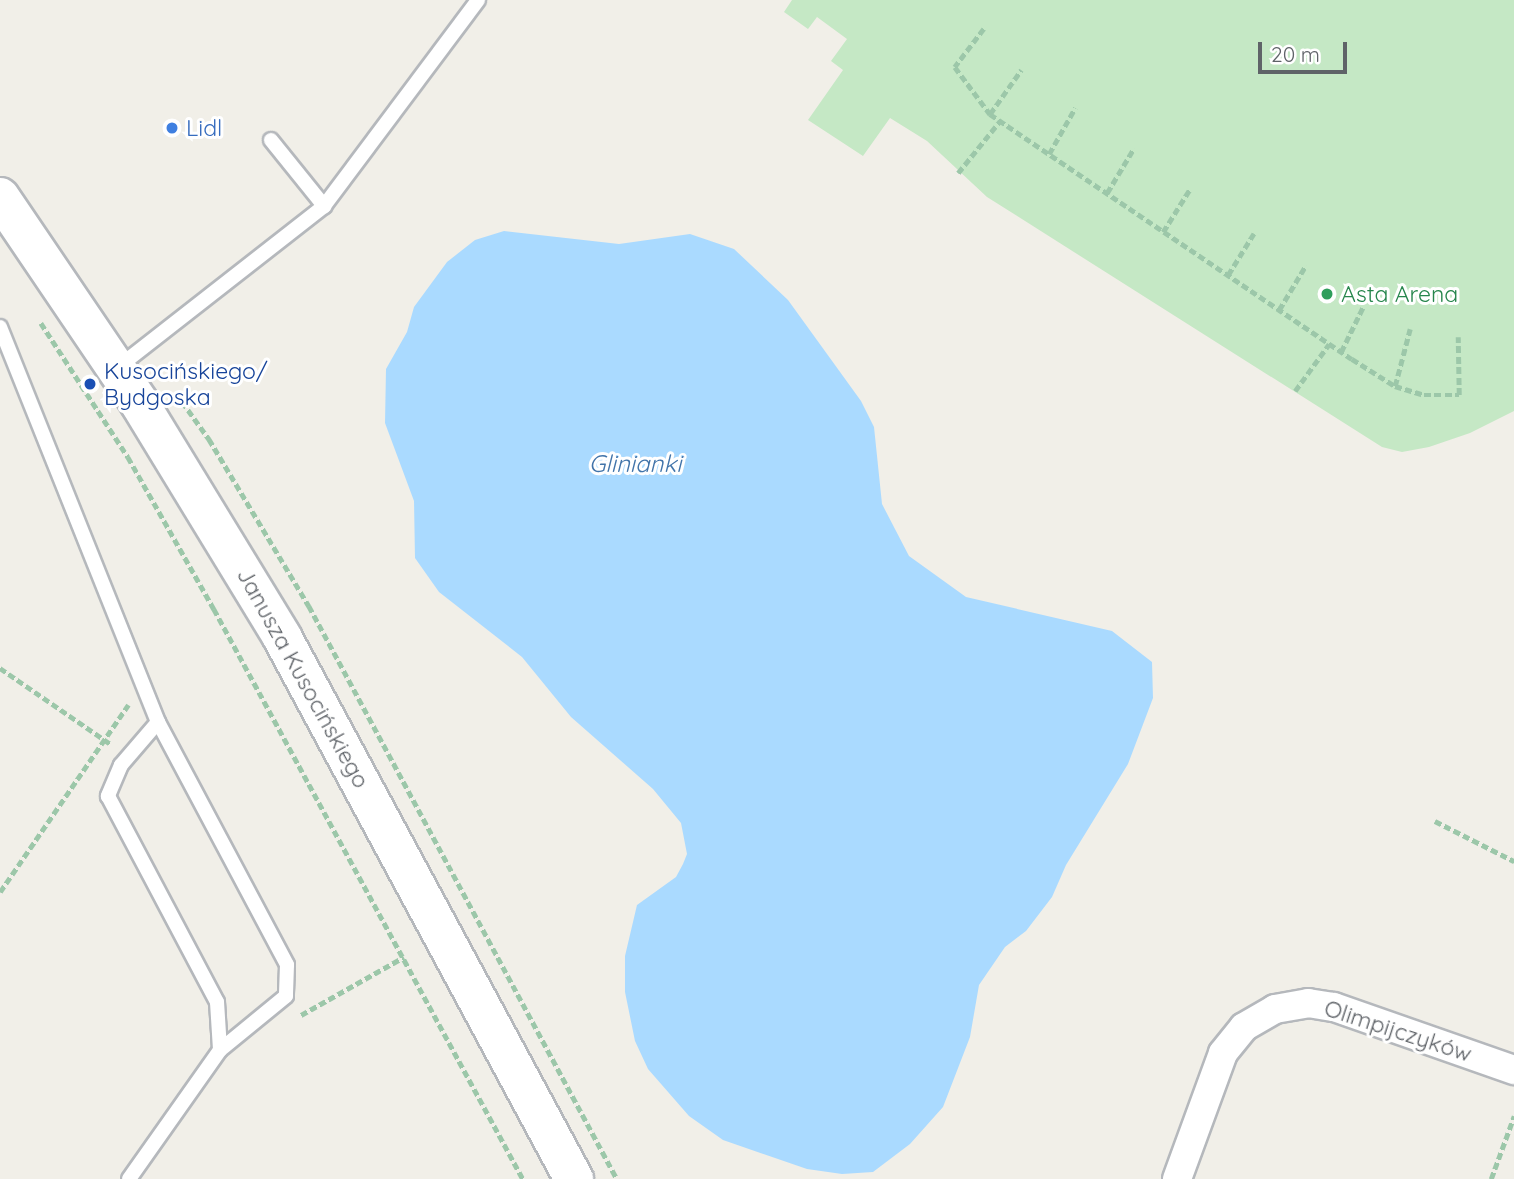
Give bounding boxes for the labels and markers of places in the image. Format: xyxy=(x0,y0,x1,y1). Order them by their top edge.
place label: Lidl xyxy=(186,114,222,142)
marker: Lidl xyxy=(164,120,180,136)
place label: Asta Arena xyxy=(1341,280,1458,308)
marker: Asta Arena xyxy=(1319,286,1335,302)
place label: Kusocińskiego/ Bydgoska xyxy=(104,357,268,411)
marker: Kusocińskiego/ Bydgoska xyxy=(82,376,98,392)

